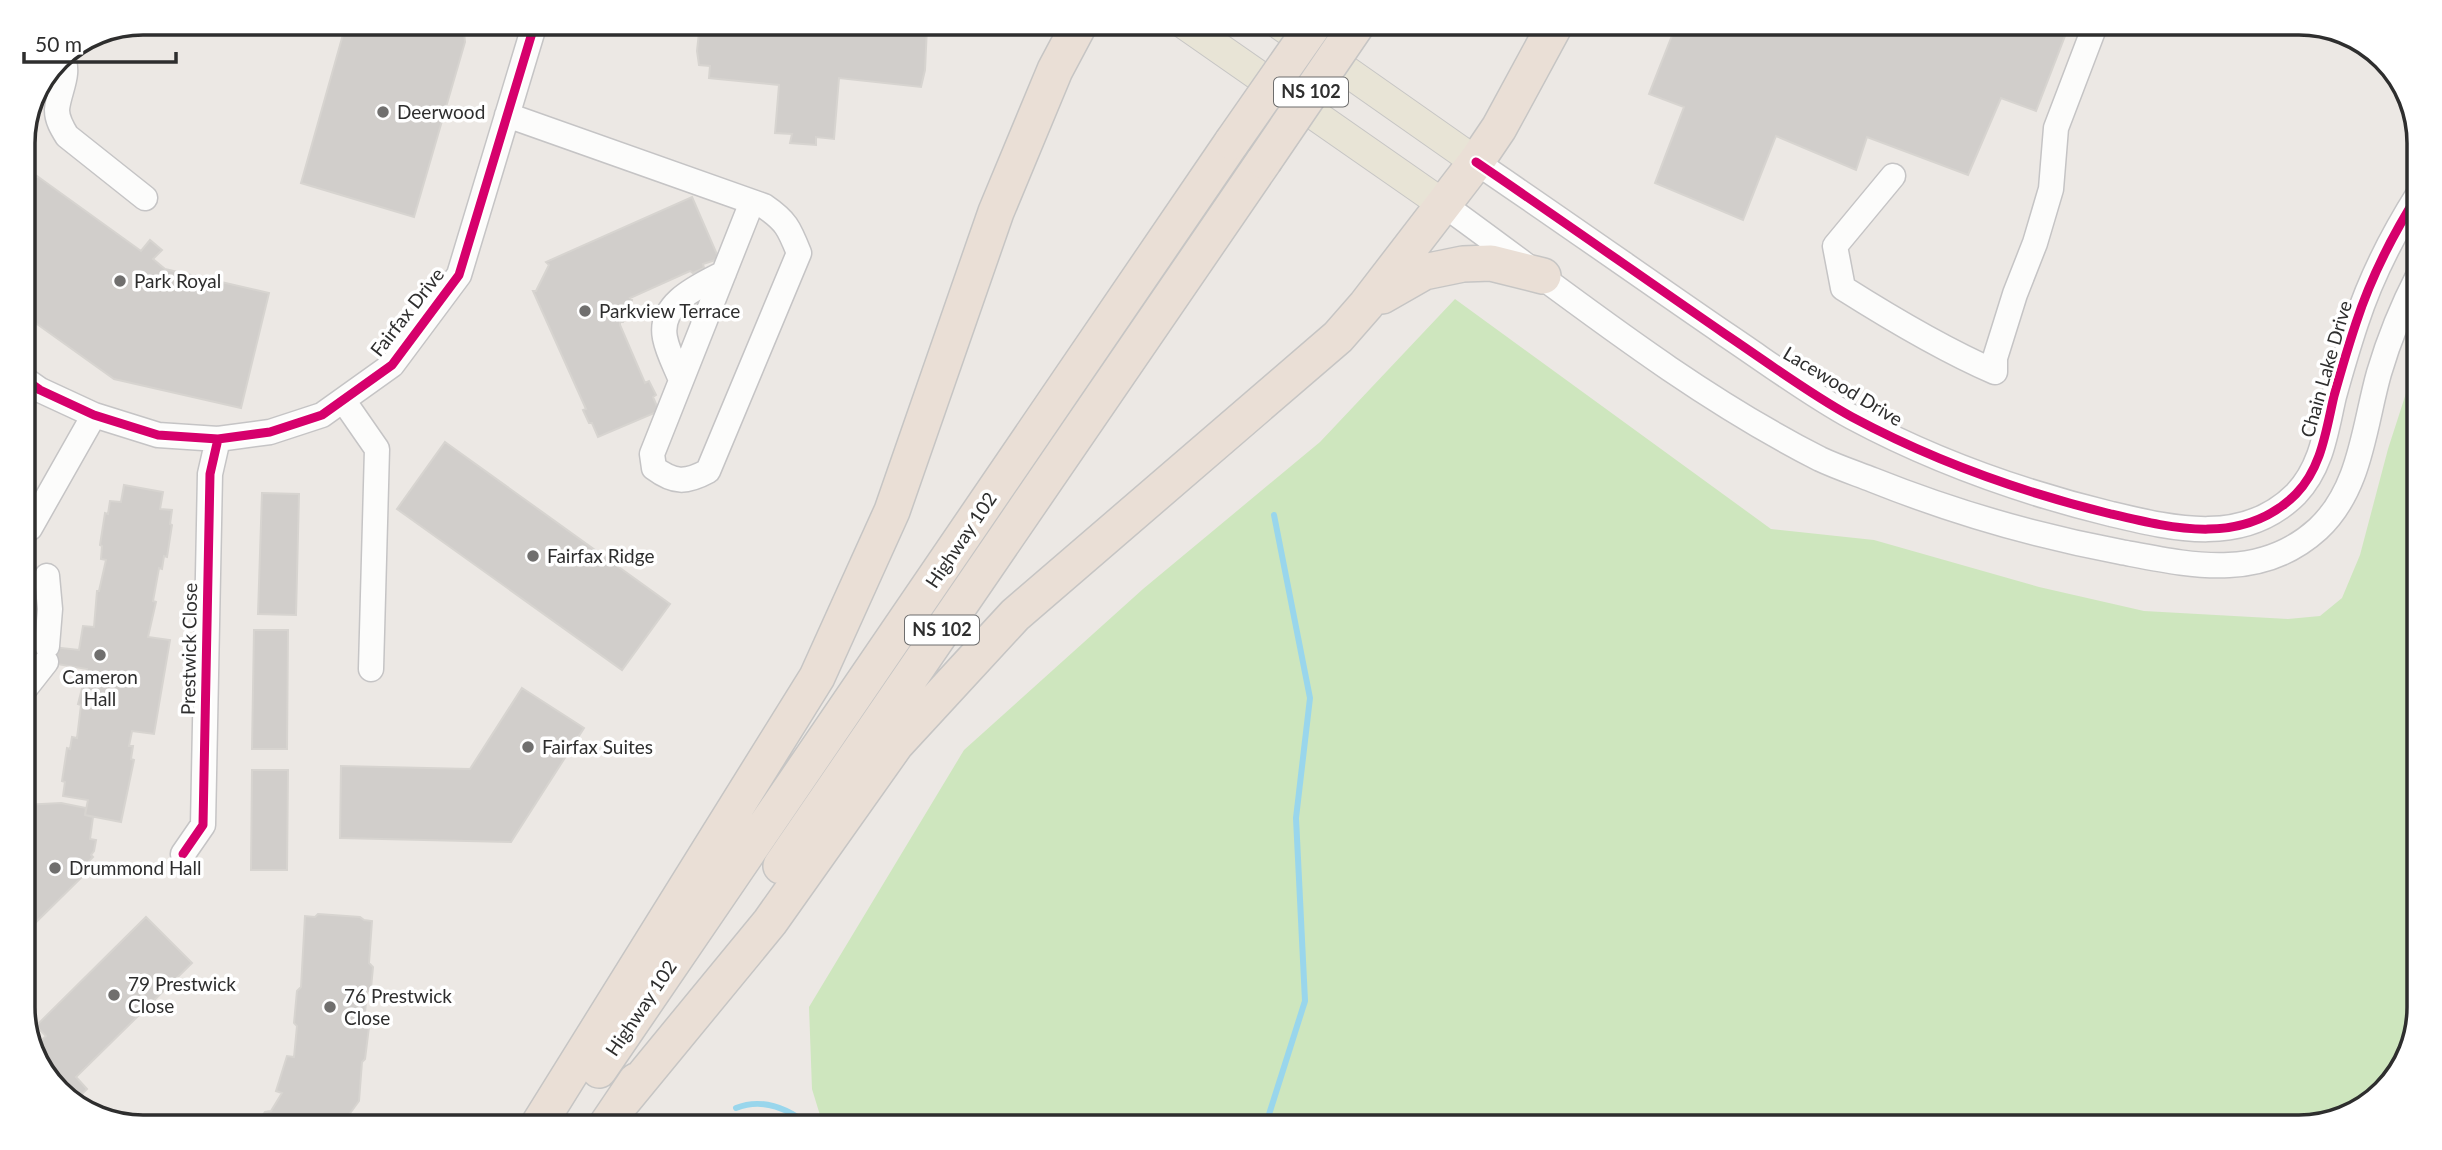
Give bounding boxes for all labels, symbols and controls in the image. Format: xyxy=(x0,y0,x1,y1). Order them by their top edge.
scale bar xyxy=(24,21,177,65)
text: 50 m xyxy=(35,31,82,56)
road number: NS 102 xyxy=(1274,78,1348,106)
place label: Deerwood xyxy=(397,100,485,123)
marker: Deerwood xyxy=(375,104,391,120)
street label: Fairfax Drive xyxy=(365,263,448,361)
place label: Park Royal xyxy=(134,269,221,292)
marker: Park Royal xyxy=(112,273,128,289)
street label: Chain Lake Drive xyxy=(2295,298,2356,440)
place label: Parkview Terrace xyxy=(599,299,740,322)
marker: Parkview Terrace xyxy=(577,303,593,319)
street label: Lacewood Drive xyxy=(1779,341,1907,430)
street label: Highway 102 xyxy=(920,487,1001,592)
place label: Fairfax Ridge xyxy=(547,544,654,567)
marker: Fairfax Ridge xyxy=(525,548,541,564)
street label: Prestwick Close xyxy=(176,583,201,715)
road number: NS 102 xyxy=(905,616,979,644)
marker: Cameron Hall xyxy=(92,647,108,663)
place label: Cameron Hall xyxy=(62,665,138,710)
place label: Fairfax Suites xyxy=(542,735,653,758)
marker: Fairfax Suites xyxy=(520,739,536,755)
place label: Drummond Hall xyxy=(69,856,202,879)
marker: Drummond Hall xyxy=(47,860,63,876)
street label: Highway 102 xyxy=(600,955,681,1060)
place label: 79 Prestwick Close xyxy=(128,972,236,1017)
place label: 76 Prestwick Close xyxy=(344,984,452,1029)
marker: 79 Prestwick Close xyxy=(106,987,122,1003)
marker: 76 Prestwick Close xyxy=(322,999,338,1015)

